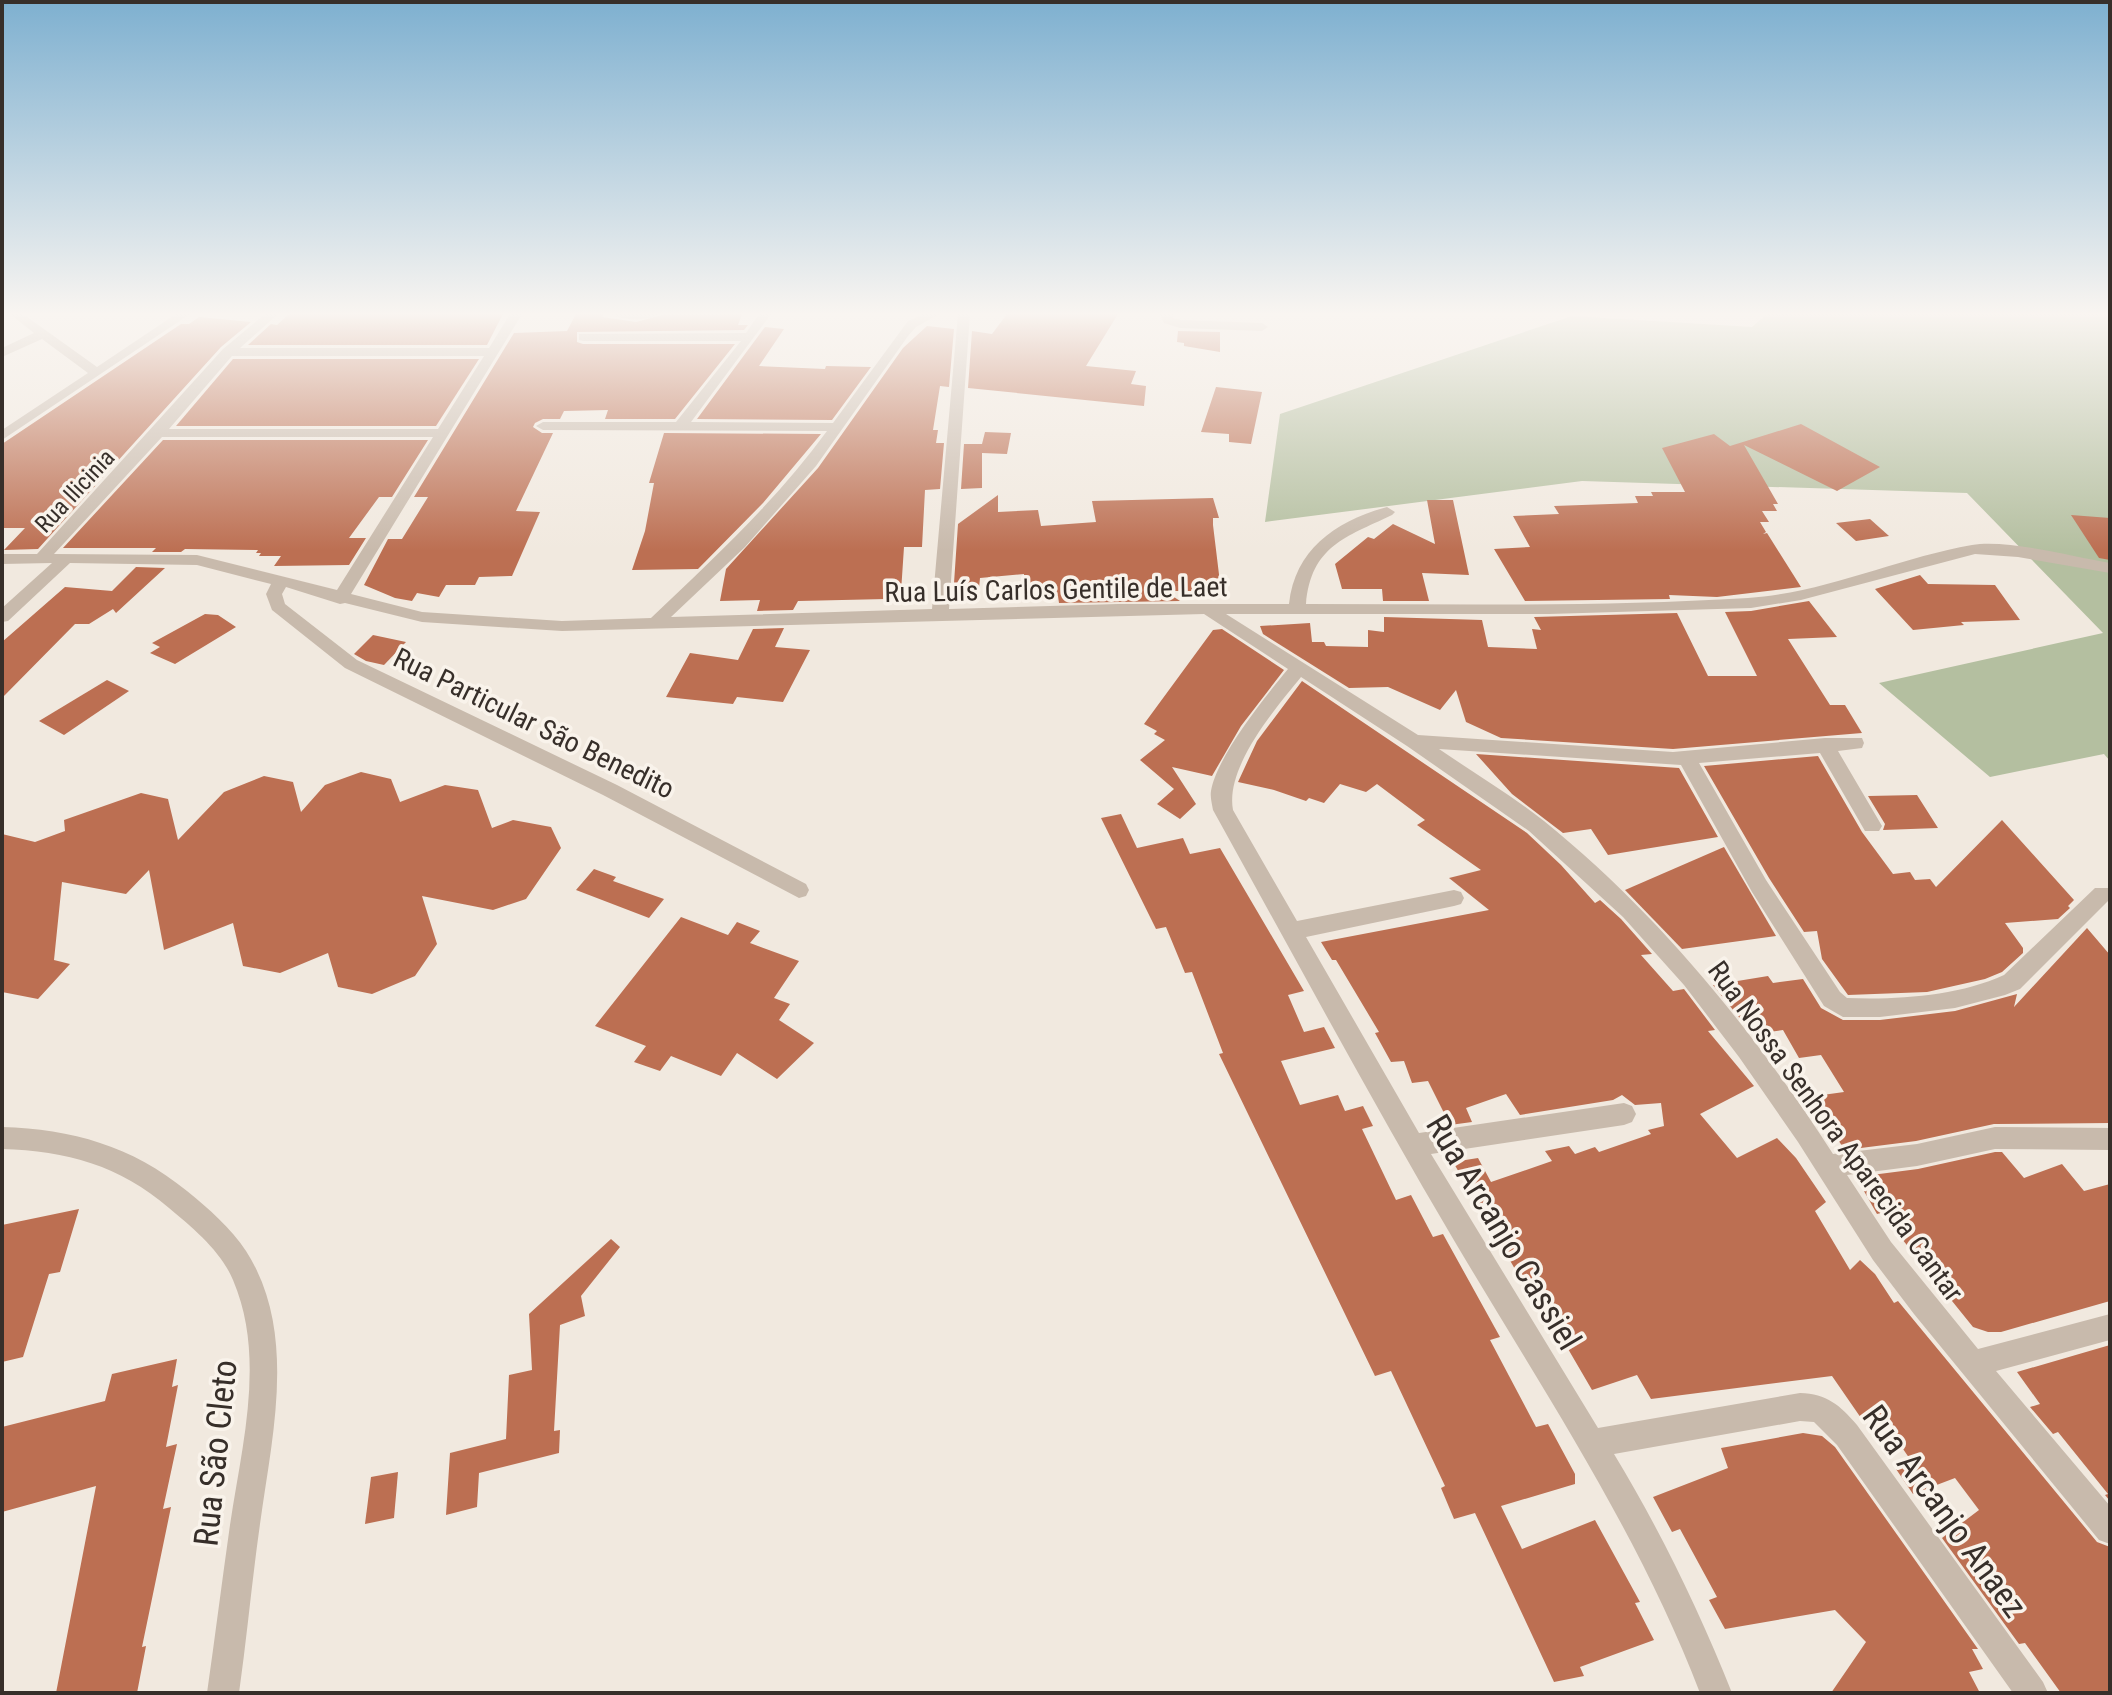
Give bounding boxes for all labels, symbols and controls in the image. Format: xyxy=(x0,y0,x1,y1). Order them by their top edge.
street label: Rua Ilicinia xyxy=(29,444,121,538)
street label: Rua Luís Carlos Gentile de Laet xyxy=(884,570,1228,609)
street label: Rua Particular São Benedito xyxy=(388,641,679,806)
street label: Rua Nossa Senhora Aparecida Cantar xyxy=(1701,955,1970,1308)
street label: Rua Arcanjo Cassiel xyxy=(1418,1107,1590,1357)
street label: Rua São Cleto xyxy=(185,1358,245,1548)
street label: Rua Arcanjo Anaez xyxy=(1855,1397,2035,1625)

